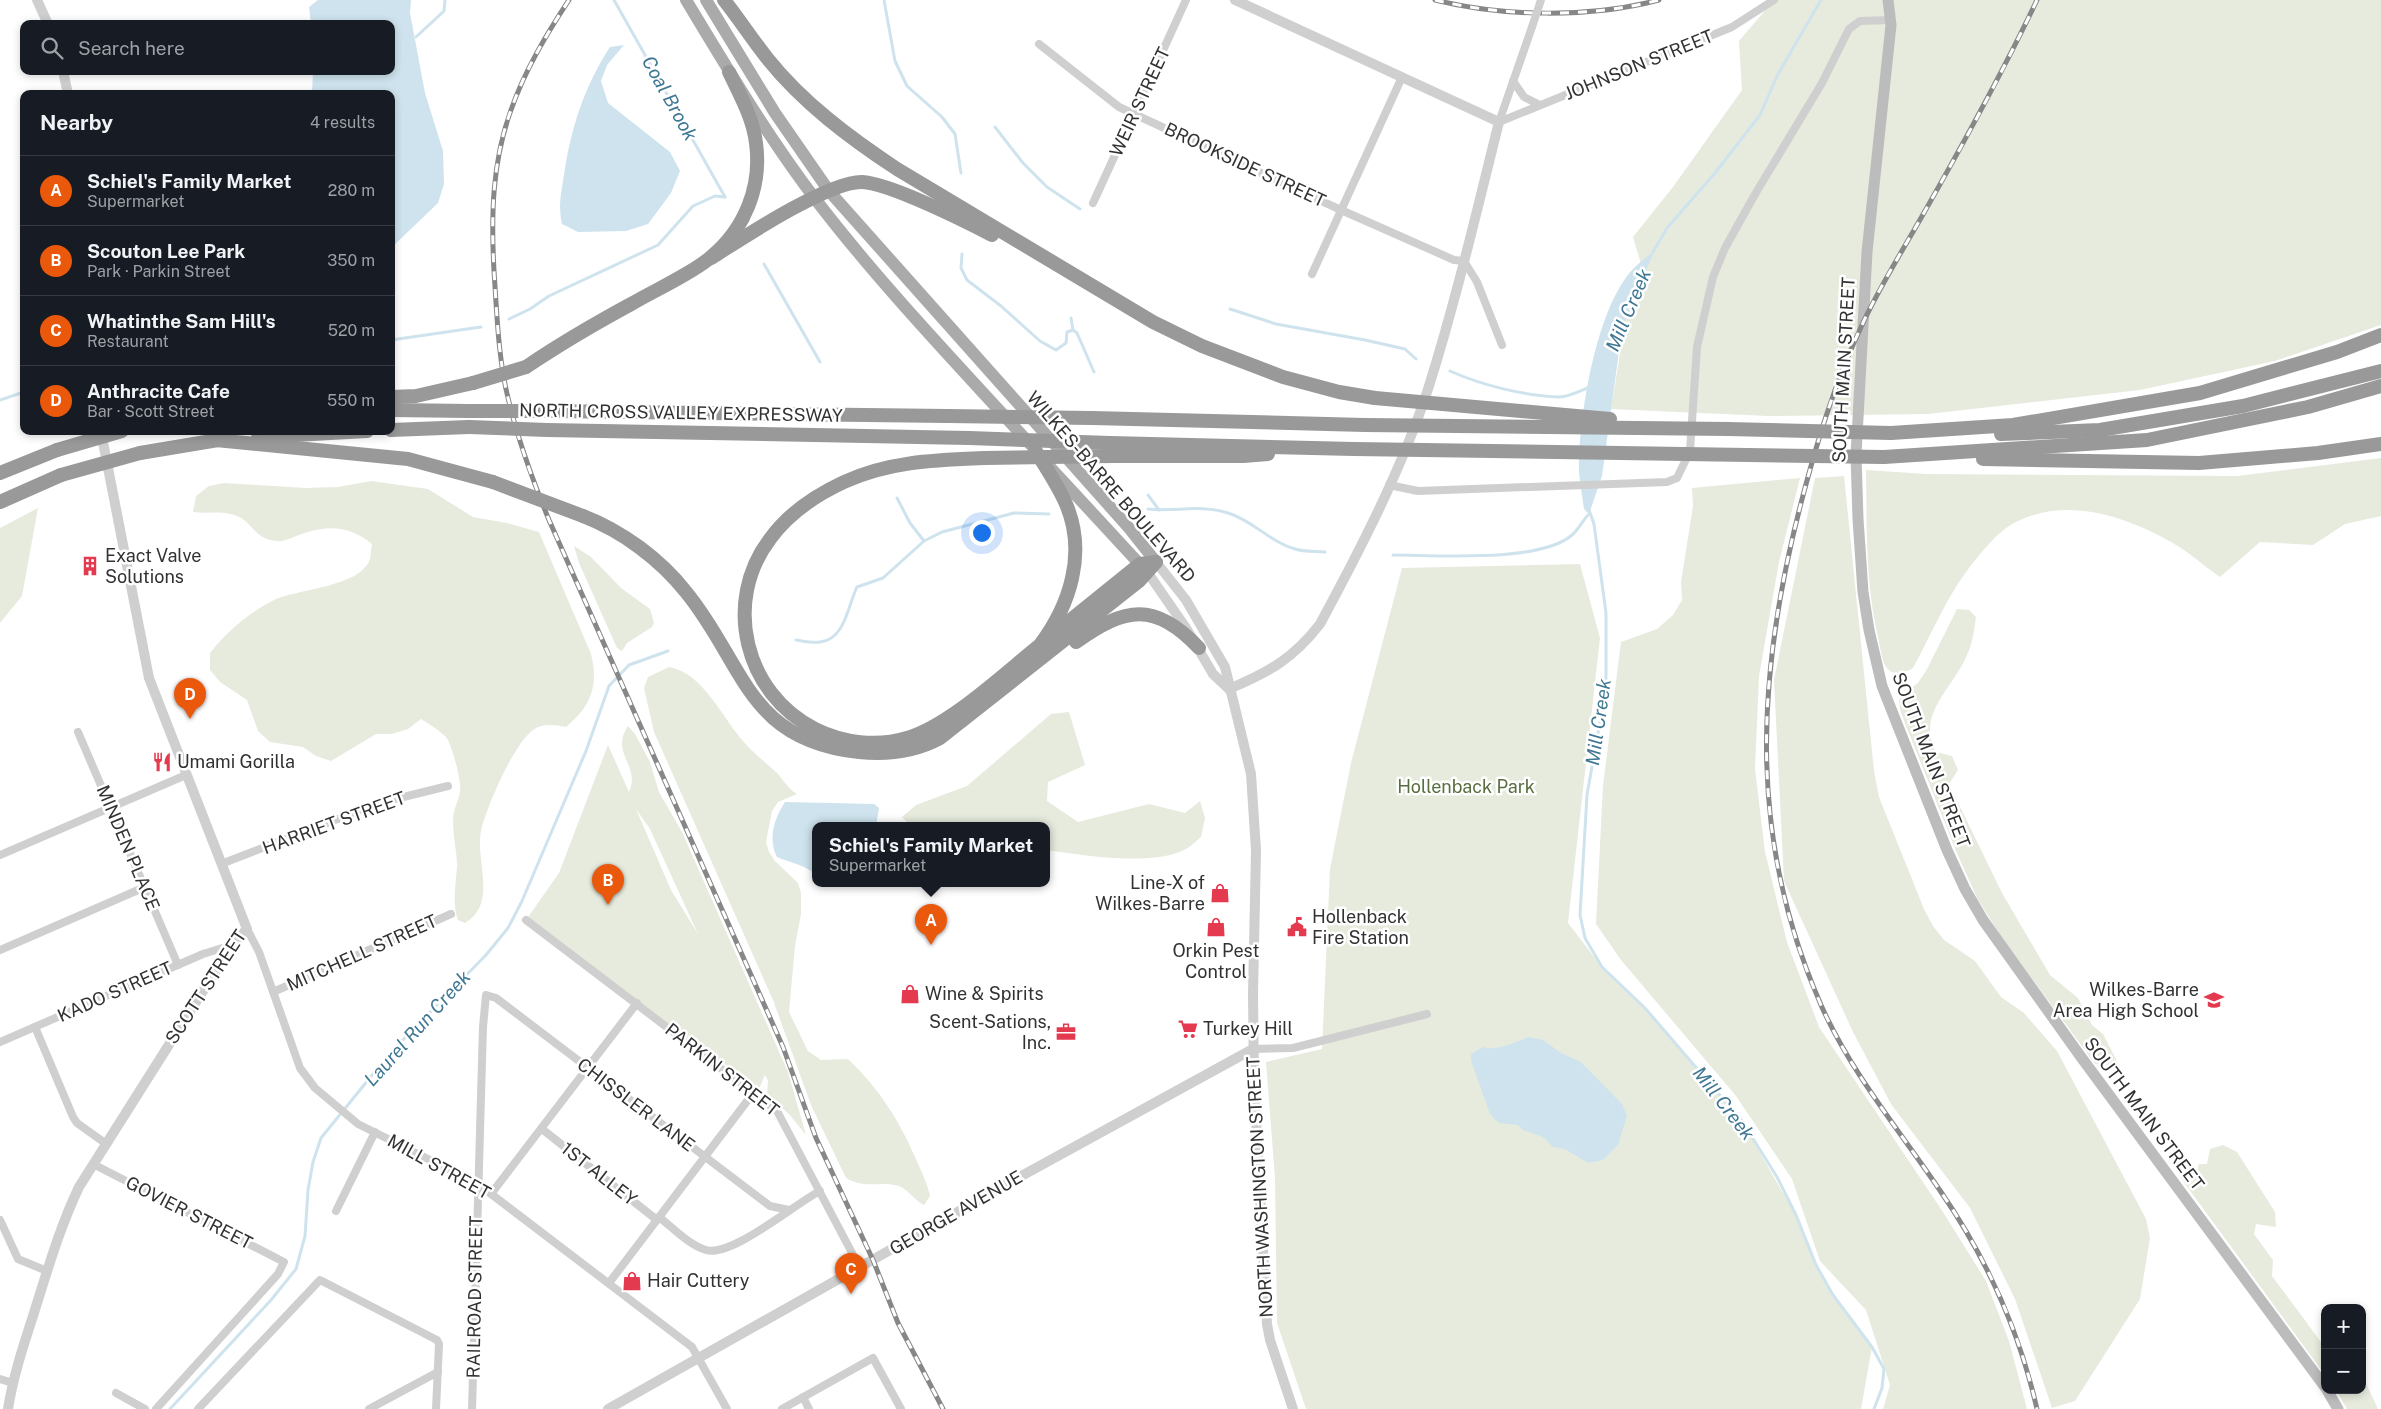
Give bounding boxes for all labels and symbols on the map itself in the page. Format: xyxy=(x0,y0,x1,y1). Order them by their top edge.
street label: JOHNSON STREET xyxy=(1561,25,1717,104)
street label: WEIR STREET xyxy=(1105,44,1174,160)
water label: Coal Brook xyxy=(638,52,703,145)
street label: BROOKSIDE STREET xyxy=(1161,118,1329,211)
water label: Mill Creek xyxy=(1601,265,1655,354)
street label: SOUTH MAIN STREET xyxy=(1828,276,1859,463)
street label: WILKES-BARRE BOULEVARD xyxy=(1023,387,1200,587)
street label: NORTH CROSS VALLEY EXPRESSWAY xyxy=(519,399,843,426)
your location xyxy=(969,520,995,546)
place label: Exact Valve Solutions xyxy=(105,545,202,587)
building icon: Exact Valve Solutions xyxy=(79,555,101,577)
street label: SOUTH MAIN STREET xyxy=(1888,669,1975,851)
water label: Mill Creek xyxy=(1581,677,1615,767)
pin: D xyxy=(174,678,206,719)
restaurant icon: Umami Gorilla xyxy=(151,751,173,773)
place label: Umami Gorilla xyxy=(177,751,295,772)
park label: Hollenback Park xyxy=(1397,776,1535,797)
street label: MINDEN PLACE xyxy=(93,782,164,914)
street label: HARRIET STREET xyxy=(259,787,408,858)
pin: B xyxy=(592,864,624,905)
place label: Line-X of Wilkes-Barre xyxy=(1095,872,1205,914)
shop icon: Line-X of Wilkes-Barre xyxy=(1209,882,1231,904)
pin: A xyxy=(915,904,947,945)
place label: Hollenback Fire Station xyxy=(1312,906,1409,948)
street label: MITCHELL STREET xyxy=(283,910,440,995)
shop icon: Orkin Pest Control xyxy=(1205,916,1227,938)
public building icon: Hollenback Fire Station xyxy=(1286,916,1308,938)
street label: SCOTT STREET xyxy=(161,925,250,1048)
place label: Orkin Pest Control xyxy=(1173,940,1259,982)
street label: KADO STREET xyxy=(54,957,176,1026)
water label: Laurel Run Creek xyxy=(359,965,475,1090)
place label: Wilkes-Barre Area High School xyxy=(2053,979,2199,1021)
shop icon: Wine & Spirits xyxy=(899,983,921,1005)
place label: Wine & Spirits xyxy=(925,983,1044,1004)
school or university icon: Wilkes-Barre Area High School xyxy=(2203,989,2225,1011)
place label: Scent-Sations, Inc. xyxy=(929,1011,1051,1053)
supermarket icon: Turkey Hill xyxy=(1177,1018,1199,1040)
place label: Turkey Hill xyxy=(1203,1018,1293,1039)
street label: PARKIN STREET xyxy=(661,1019,784,1121)
office icon: Scent-Sations, Inc. xyxy=(1055,1021,1077,1043)
street label: SOUTH MAIN STREET xyxy=(2080,1033,2209,1195)
street label: CHISSLER LANE xyxy=(573,1054,699,1156)
street label: NORTH WASHINGTON STREET xyxy=(1242,1056,1277,1318)
water label: Mill Creek xyxy=(1688,1062,1760,1145)
street label: MILL STREET xyxy=(384,1130,495,1204)
street label: 1ST ALLEY xyxy=(557,1138,641,1210)
street label: GEORGE AVENUE xyxy=(886,1166,1026,1259)
street label: GOVIER STREET xyxy=(122,1172,256,1254)
street label: RAILROAD STREET xyxy=(463,1215,486,1379)
pin: C xyxy=(835,1253,867,1294)
shop icon: Hair Cuttery xyxy=(621,1270,643,1292)
place label: Hair Cuttery xyxy=(647,1270,750,1291)

